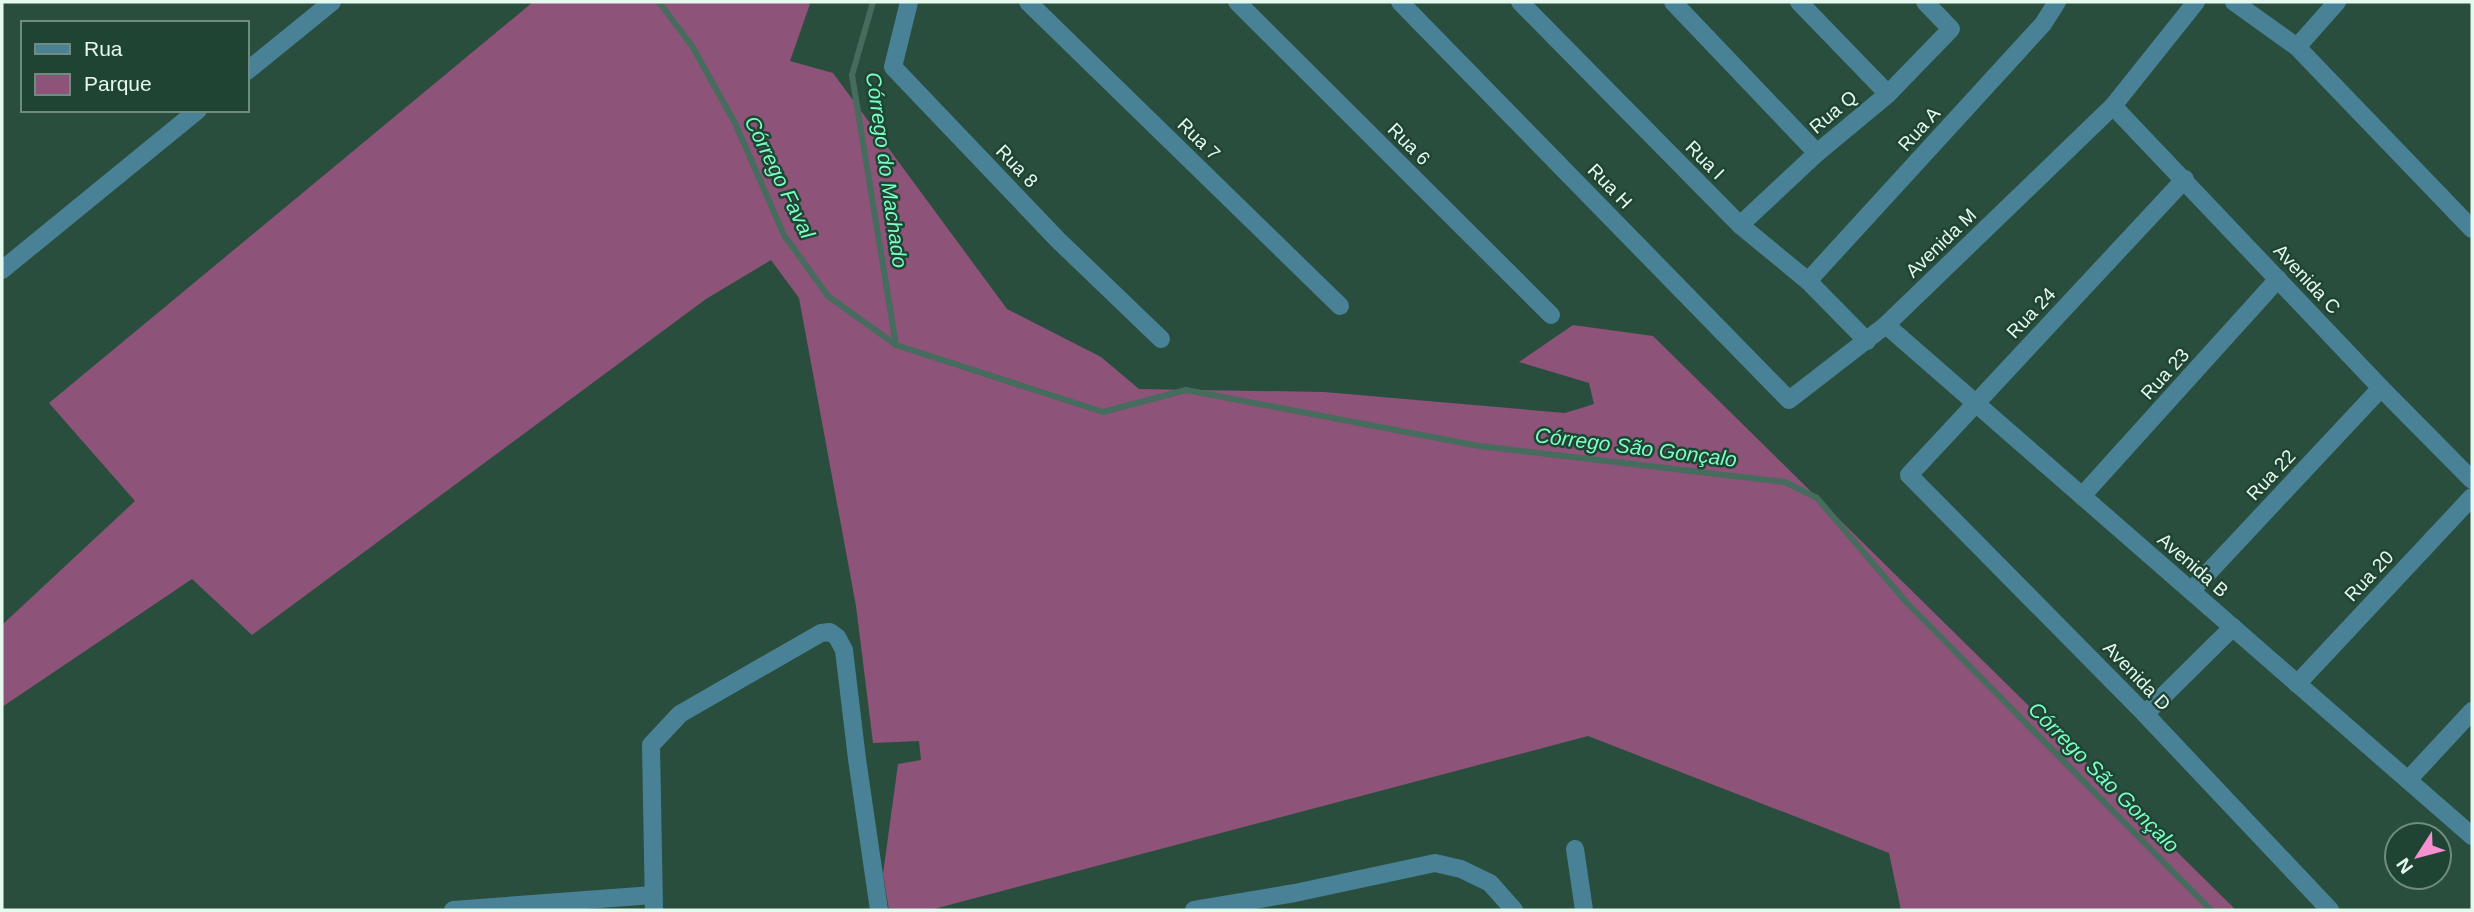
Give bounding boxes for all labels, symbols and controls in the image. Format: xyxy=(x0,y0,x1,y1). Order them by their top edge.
legend xyxy=(21,21,248,112)
text: Rua xyxy=(84,37,123,60)
water label: Córrego do Machado xyxy=(862,71,912,270)
text: Parque xyxy=(84,72,152,95)
street label: Rua Q xyxy=(1805,86,1861,138)
street label: Rua A xyxy=(1894,103,1944,155)
water label: Córrego Faval xyxy=(740,112,820,243)
street label: Rua 7 xyxy=(1173,114,1225,164)
street label: Rua 6 xyxy=(1384,119,1434,169)
street label: Rua I xyxy=(1682,137,1728,183)
street label: Rua 8 xyxy=(992,140,1042,192)
street label: Rua H xyxy=(1584,159,1636,213)
street label: Avenida M xyxy=(1902,204,1980,282)
street label: Avenida C xyxy=(2270,240,2344,318)
street label: Rua 24 xyxy=(2002,283,2060,343)
street label: Rua 23 xyxy=(2137,344,2193,404)
water label: Córrego São Gonçalo xyxy=(1534,423,1739,471)
street label: Rua 22 xyxy=(2242,445,2300,505)
street label: Avenida B xyxy=(2154,529,2232,601)
street label: Rua 20 xyxy=(2340,546,2398,606)
street label: Avenida D xyxy=(2099,637,2175,715)
water label: Córrego São Gonçalo xyxy=(2024,697,2184,857)
north arrow xyxy=(2383,821,2453,891)
text: N xyxy=(2392,854,2417,877)

